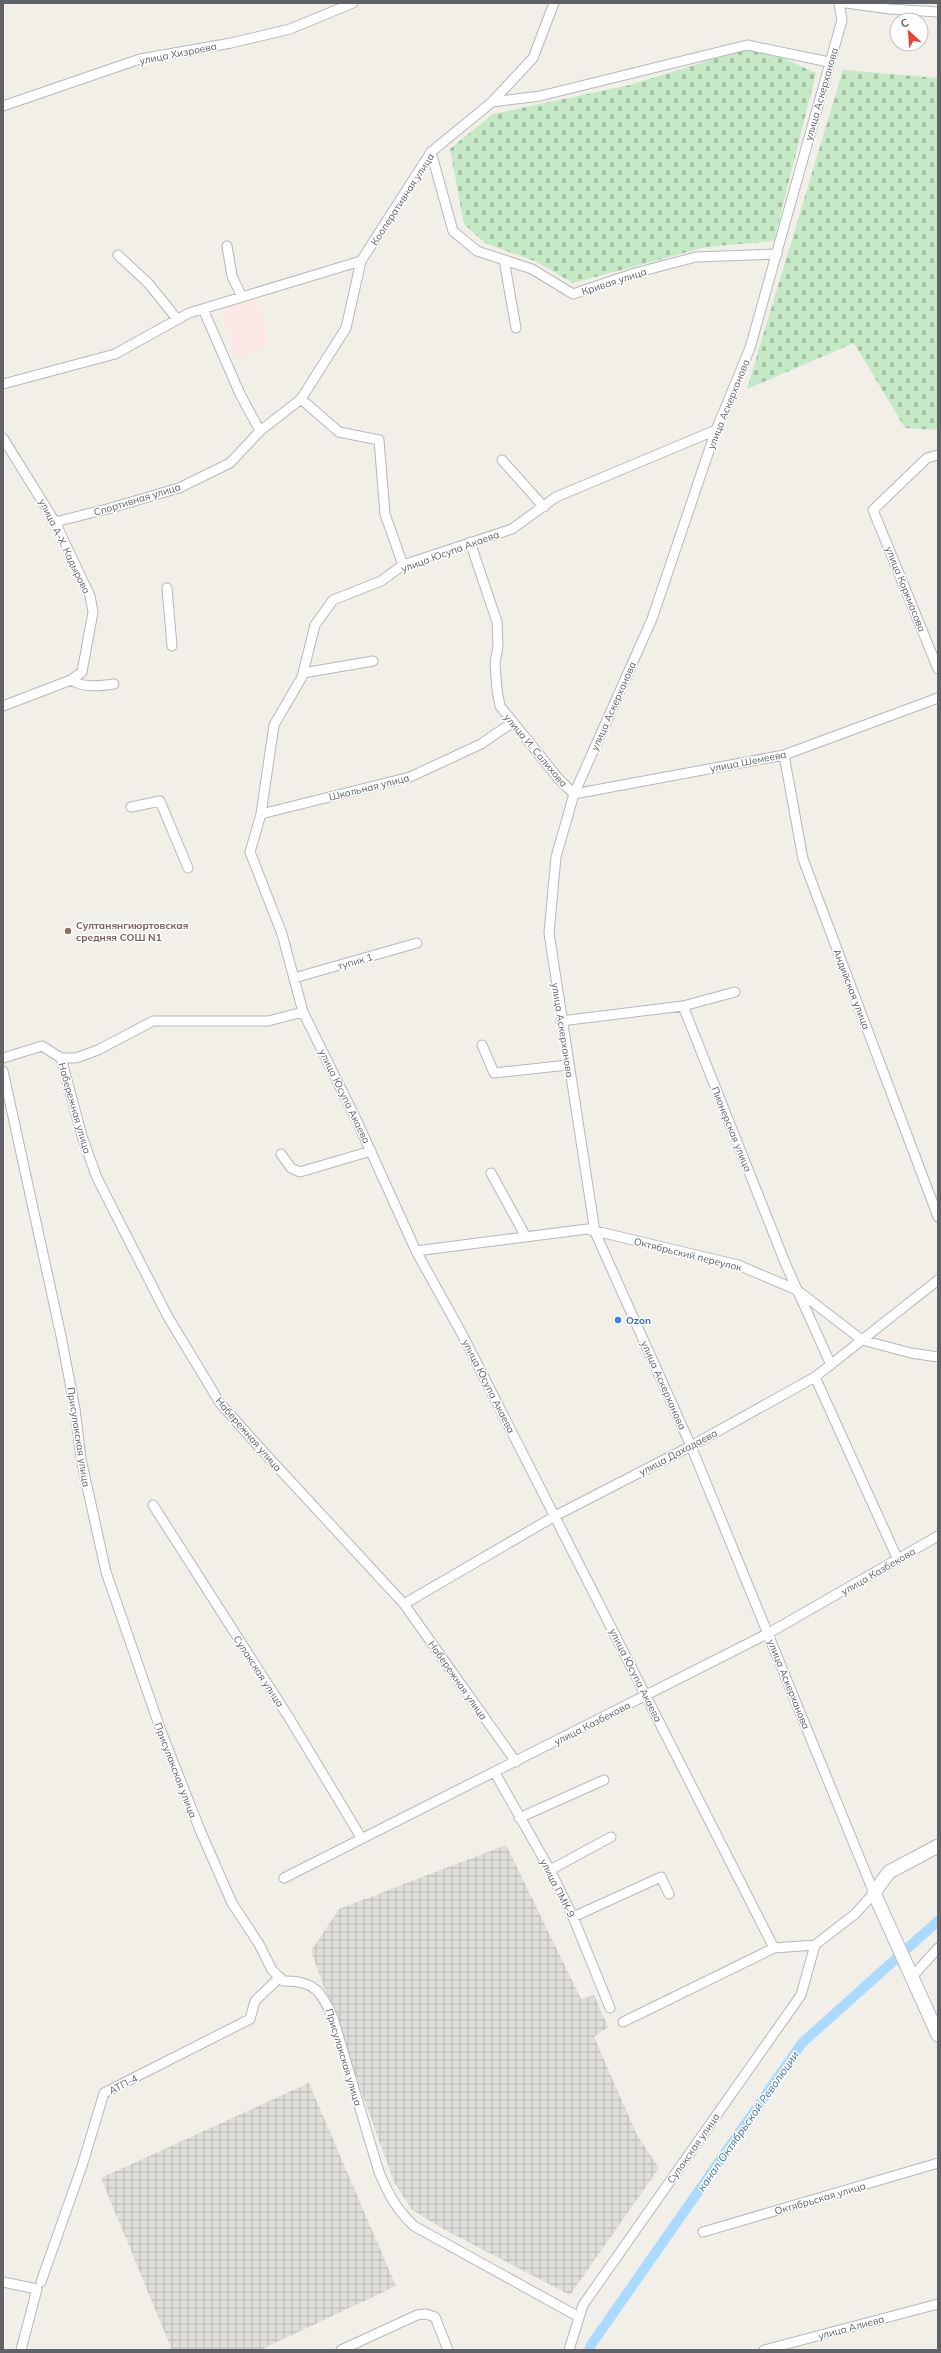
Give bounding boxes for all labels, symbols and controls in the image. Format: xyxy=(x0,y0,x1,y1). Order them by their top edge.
north arrow xyxy=(889,12,929,52)
text: С xyxy=(898,15,911,31)
street label: улица Хизроева xyxy=(138,40,218,67)
street label: улица Аскерханова xyxy=(802,46,841,142)
street label: Кооперативная улица xyxy=(368,151,437,248)
street label: Кривая улица xyxy=(580,265,648,298)
street label: улица Аскерханова xyxy=(704,357,752,451)
street label: Спортивная улица xyxy=(92,480,182,519)
street label: улица А-Х. Кадырова xyxy=(36,497,93,596)
street label: улица Юсупа Акаева xyxy=(399,528,501,575)
street label: улица Коркмасова xyxy=(882,545,929,634)
street label: улица Аскерханова xyxy=(588,660,639,753)
street label: улица И. Салихова xyxy=(501,711,570,790)
street label: улица Шемеева xyxy=(709,748,787,775)
street label: Школьная улица xyxy=(327,771,411,804)
place label: Султанянгиюртовская средняя СОШ N1 xyxy=(76,919,188,944)
marker: Султанянгиюртовская средняя СОШ N1 xyxy=(63,926,73,936)
street label: Андийская улица xyxy=(830,947,873,1031)
street label: тупик 1 xyxy=(336,950,374,973)
street label: улица Аскерханова xyxy=(549,982,576,1079)
street label: улица Юсупа Акаева xyxy=(316,1047,373,1146)
street label: Набережная улица xyxy=(55,1061,94,1155)
street label: Пионерская улица xyxy=(709,1085,755,1174)
street label: Октябрьский переулок xyxy=(633,1235,744,1274)
place label: Ozon xyxy=(626,1314,651,1327)
marker: Ozon xyxy=(613,1315,623,1325)
street label: улица Юсупа Акаева xyxy=(459,1337,518,1435)
street label: улица Аскерханова xyxy=(638,1339,689,1432)
street label: Присулакская улица xyxy=(64,1386,93,1488)
street label: Набережная улица xyxy=(213,1395,284,1474)
street label: улица Дахадаева xyxy=(637,1426,720,1479)
street label: улица Казбекова xyxy=(839,1545,918,1598)
street label: улица Юсупа Акаева xyxy=(606,1626,665,1724)
street label: Сулакская улица xyxy=(231,1633,287,1710)
street label: улица Аскерханова xyxy=(765,1637,813,1731)
street label: Набережная улица xyxy=(425,1638,490,1723)
street label: улица Казбекова xyxy=(552,1699,632,1748)
street label: Присулакская улица xyxy=(151,1721,200,1820)
street label: улица ПМК-9 xyxy=(537,1857,578,1920)
street label: Присулакская улица xyxy=(323,2007,365,2107)
water label: канал Октябрьской Революции xyxy=(694,2048,802,2194)
street label: АТП-4 xyxy=(107,2072,140,2097)
street label: Сулакская улица xyxy=(664,2111,723,2186)
street label: Октябрьская улица xyxy=(773,2179,867,2218)
street label: улица Алиева xyxy=(817,2312,886,2343)

